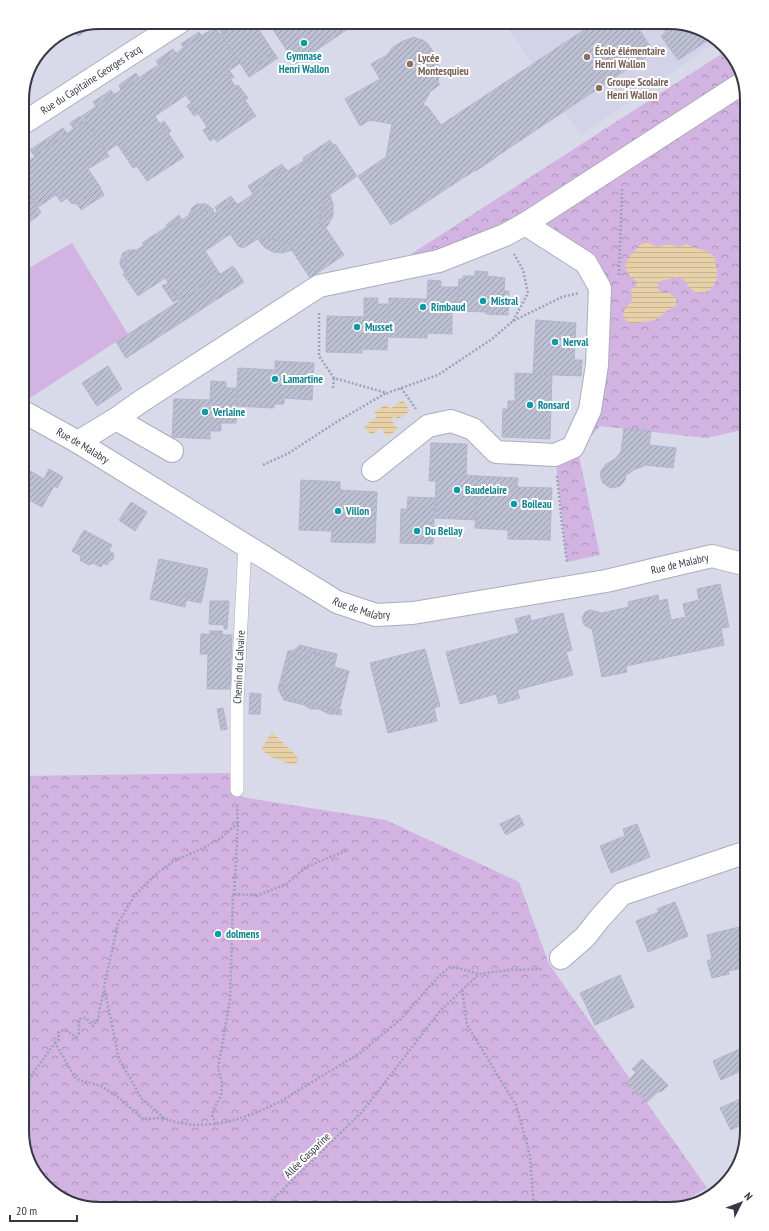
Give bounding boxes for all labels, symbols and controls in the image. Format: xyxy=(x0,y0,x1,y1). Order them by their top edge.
marker: Gymnase Henri Wallon xyxy=(299,38,309,48)
street label: Rue du Capitaine Georges Facq xyxy=(38,42,144,117)
place label: École élémentaire Henri Wallon xyxy=(595,44,665,71)
place label: Gymnase Henri Wallon xyxy=(279,49,329,76)
place label: Lycée Montesquieu xyxy=(418,51,469,78)
marker: École élémentaire Henri Wallon xyxy=(582,52,592,62)
marker: Lycée Montesquieu xyxy=(405,59,415,69)
place label: Groupe Scolaire Henri Wallon xyxy=(607,75,669,102)
marker: Groupe Scolaire Henri Wallon xyxy=(594,83,604,93)
place label: Mistral xyxy=(491,294,519,308)
marker: Mistral xyxy=(478,296,488,306)
place label: Rimbaud xyxy=(431,300,466,314)
marker: Rimbaud xyxy=(418,302,428,312)
place label: Musset xyxy=(365,320,394,334)
marker: Musset xyxy=(352,322,362,332)
place label: Nerval xyxy=(563,335,589,349)
marker: Nerval xyxy=(550,337,560,347)
place label: Lamartine xyxy=(283,372,323,386)
marker: Lamartine xyxy=(270,374,280,384)
place label: Ronsard xyxy=(538,398,570,412)
marker: Ronsard xyxy=(525,400,535,410)
place label: Verlaine xyxy=(212,405,245,419)
marker: Verlaine xyxy=(200,407,210,417)
street label: Rue de Malabry xyxy=(54,425,113,467)
place label: Baudelaire xyxy=(465,483,507,497)
marker: Baudelaire xyxy=(452,485,462,495)
place label: Boileau xyxy=(522,497,552,511)
marker: Boileau xyxy=(509,499,519,509)
place label: Villon xyxy=(345,504,369,518)
marker: Villon xyxy=(333,506,343,516)
place label: Du Bellay xyxy=(425,524,463,538)
marker: Du Bellay xyxy=(412,526,422,536)
street label: Rue de Malabry xyxy=(649,550,711,577)
street label: Rue de Malabry xyxy=(330,594,391,622)
street label: Chemin du Calvaire xyxy=(230,629,248,704)
place label: dolmens xyxy=(226,927,259,941)
marker: dolmens xyxy=(213,929,223,939)
street label: Allée Gasparine xyxy=(281,1129,333,1181)
north arrow xyxy=(721,1183,761,1223)
text: N xyxy=(741,1189,756,1203)
scale bar xyxy=(10,1197,77,1223)
text: 20 m xyxy=(16,1203,37,1218)

